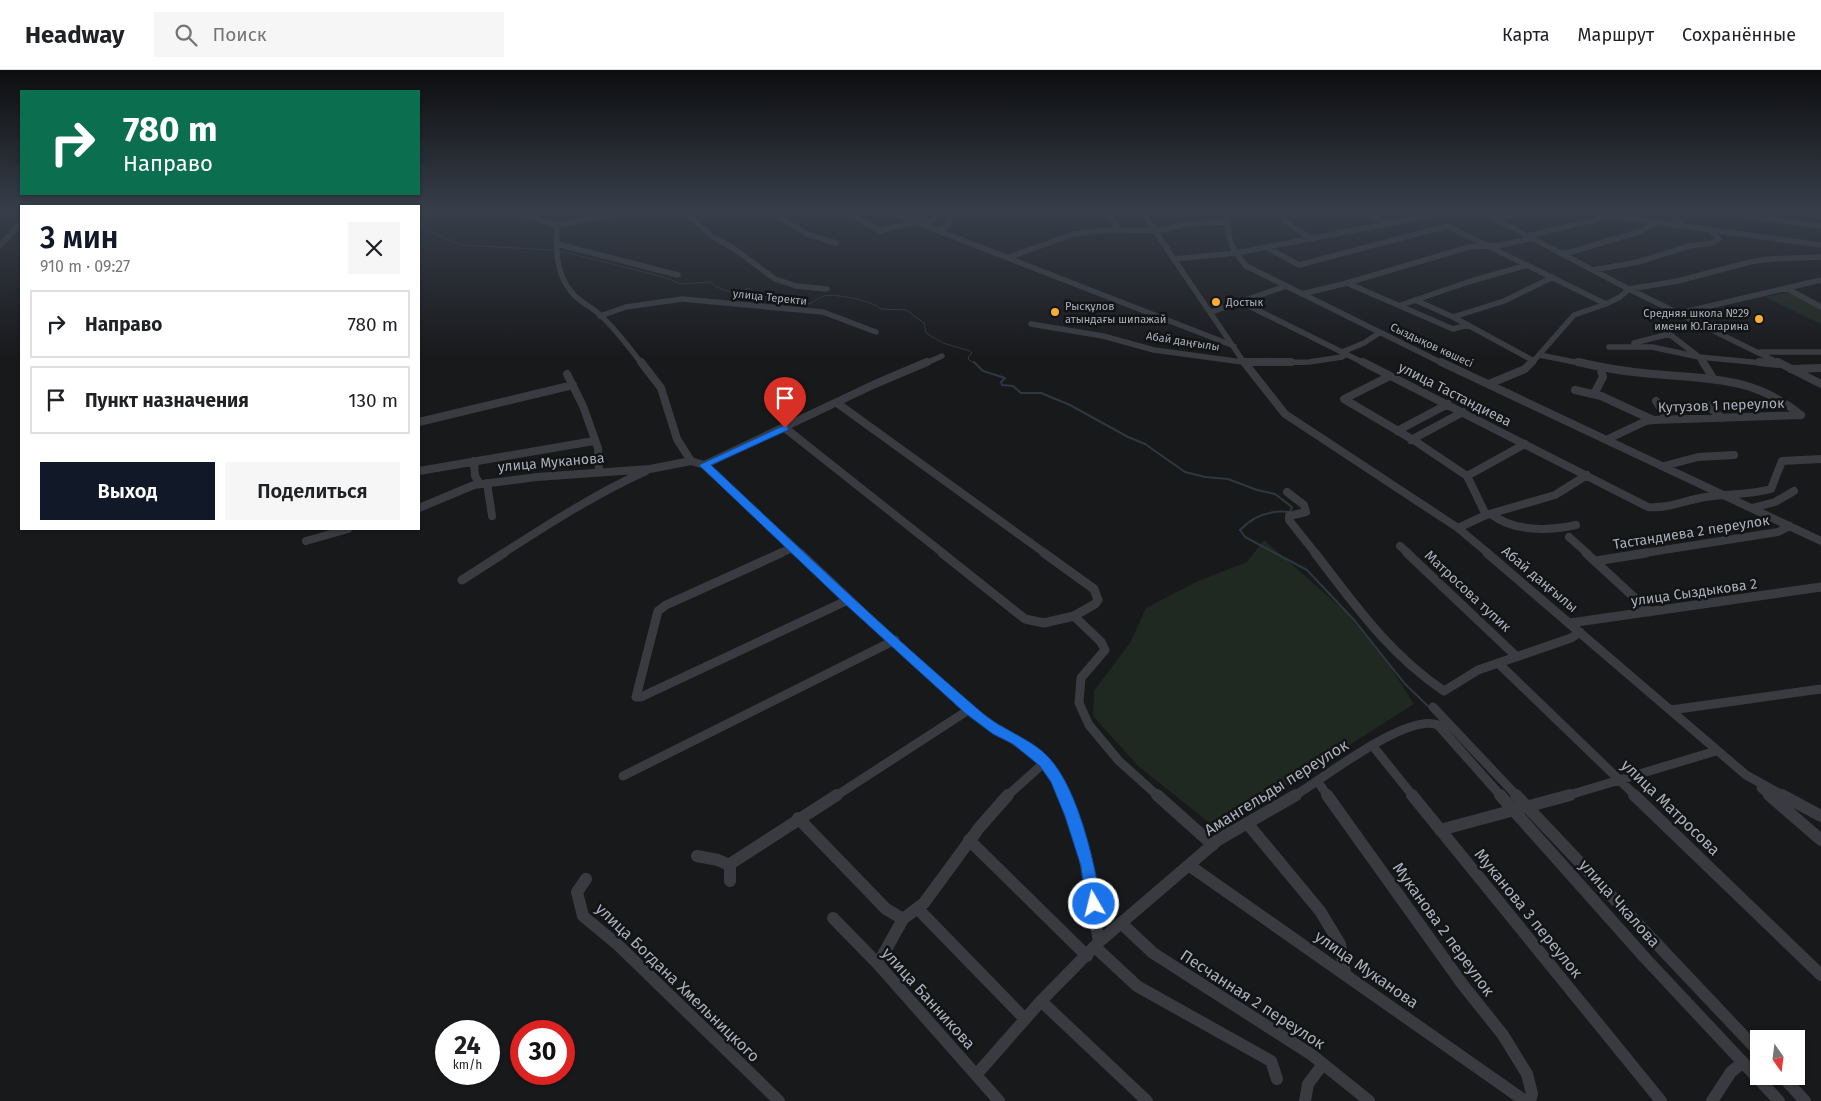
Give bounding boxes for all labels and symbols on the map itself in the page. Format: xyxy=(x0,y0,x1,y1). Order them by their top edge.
street label: улица Теректи xyxy=(732,287,808,308)
marker: Достык xyxy=(1210,296,1222,308)
place label: Достык xyxy=(1225,296,1263,309)
place label: Рысқұлов атындағы шипажай xyxy=(1065,300,1166,326)
marker: Рысқұлов атындағы шипажай xyxy=(1049,306,1061,318)
place label: Средняя школа №29 имени Ю.Гагарина xyxy=(1643,307,1749,333)
marker: Средняя школа №29 имени Ю.Гагарина xyxy=(1753,313,1765,325)
street label: Сыздықов көшесі xyxy=(1388,321,1475,370)
street label: Абай даңғылы xyxy=(1145,329,1221,354)
street label: улица Тастандиева xyxy=(1395,359,1514,430)
pin xyxy=(764,377,806,428)
street label: Кутузов 1 переулок xyxy=(1657,395,1785,416)
street label: улица Муканова xyxy=(497,449,605,476)
street label: Тастандиева 2 переулок xyxy=(1612,512,1771,553)
street label: Абай даңғылы xyxy=(1498,543,1581,616)
street label: Матросова тупик xyxy=(1421,547,1515,636)
street label: улица Сыздыкова 2 xyxy=(1630,575,1758,610)
street label: Амангельды переулок xyxy=(1201,735,1352,840)
street label: улица Матросова xyxy=(1617,755,1724,859)
street label: Муканова 3 переулок xyxy=(1471,845,1587,982)
street label: улица Чкалова xyxy=(1575,856,1664,951)
street label: Муканова 2 переулок xyxy=(1389,859,1499,1000)
position arrow xyxy=(1067,877,1119,929)
street label: улица Богдана Хмельницкого xyxy=(592,899,764,1066)
street label: улица Муканова xyxy=(1311,927,1422,1012)
street label: улица Банникова xyxy=(878,944,979,1053)
street label: Песчанная 2 переулок xyxy=(1177,946,1329,1054)
speed limit sign: 30 xyxy=(510,1020,575,1085)
north arrow xyxy=(1750,1030,1805,1085)

